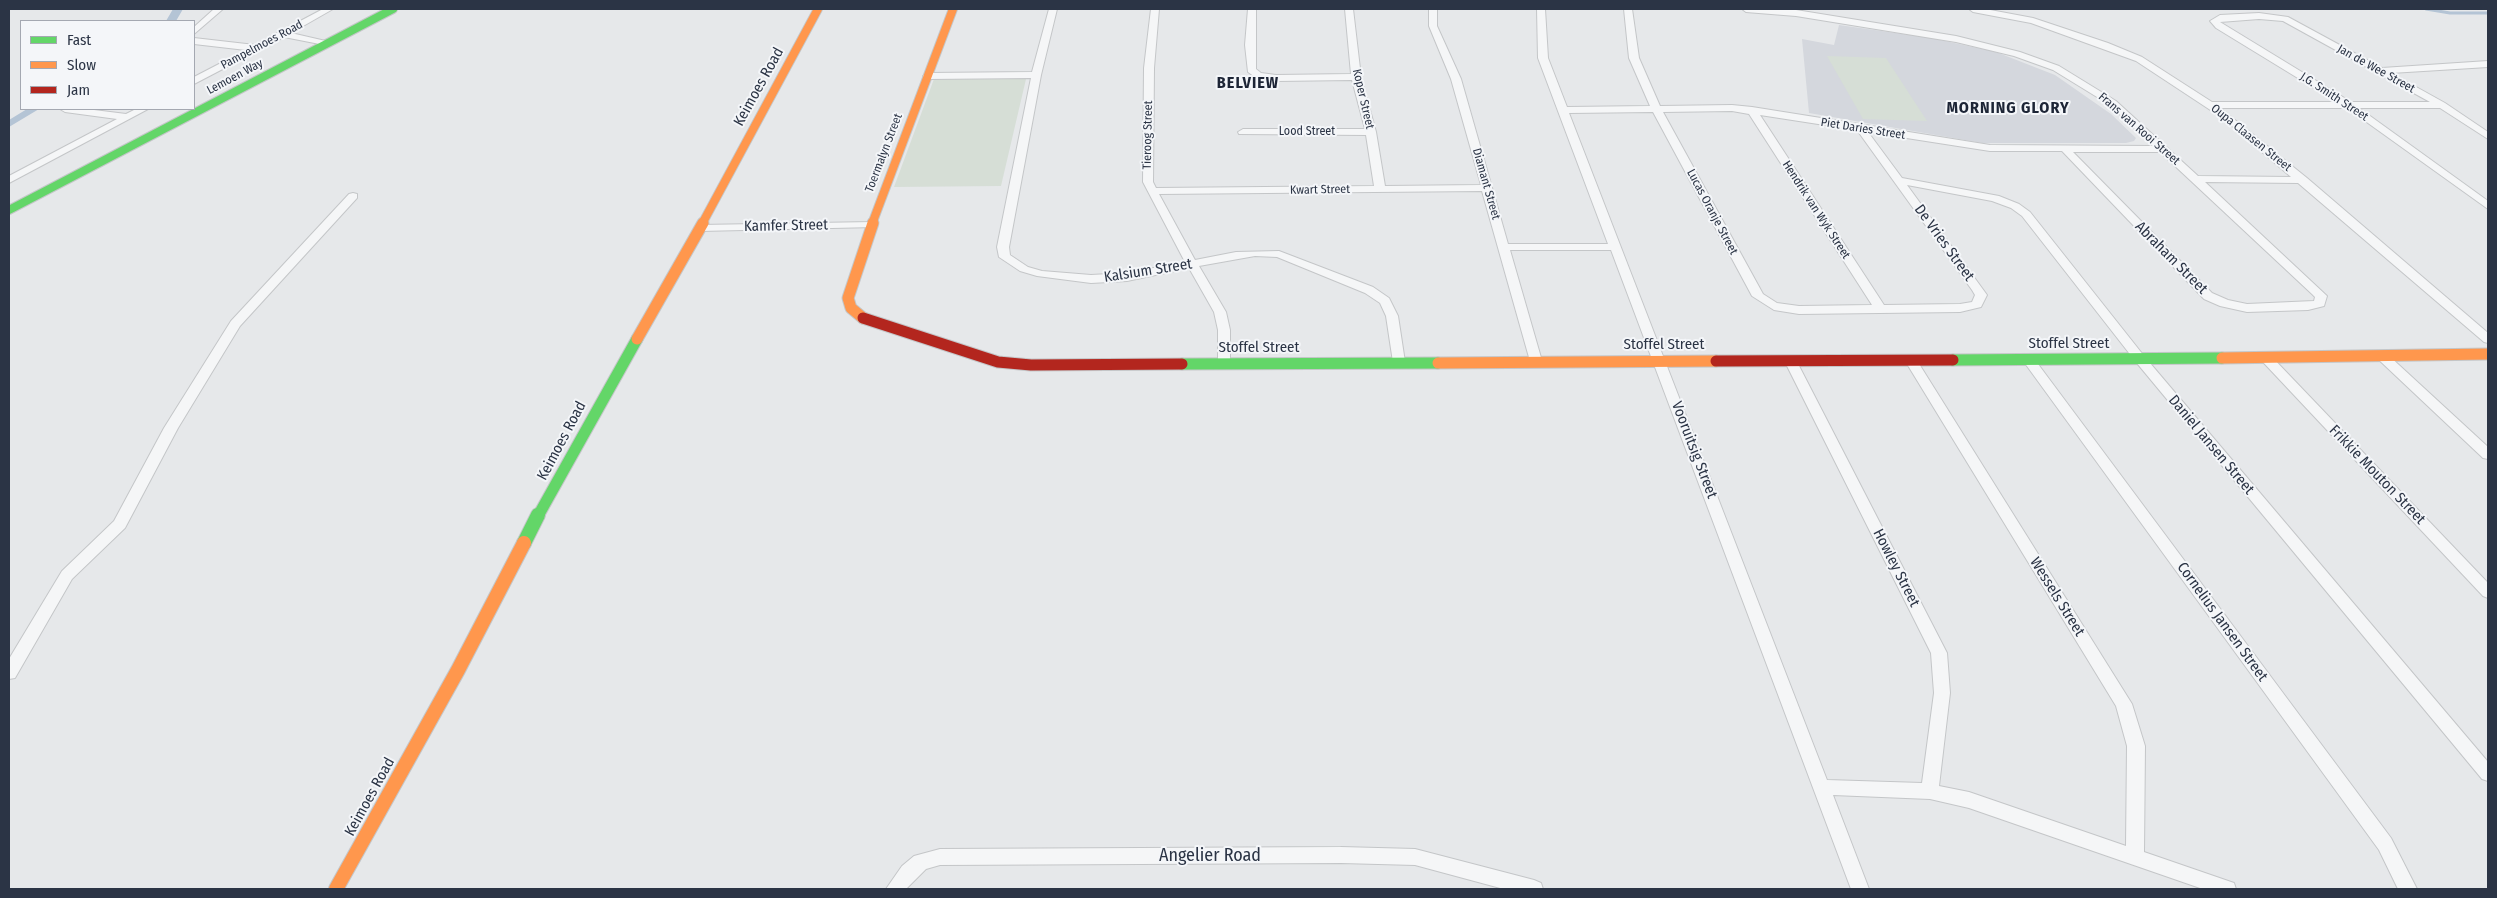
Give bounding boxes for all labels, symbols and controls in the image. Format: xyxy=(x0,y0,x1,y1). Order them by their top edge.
street label: Pampelmoes Road xyxy=(219,17,305,73)
legend xyxy=(20,20,195,110)
text: Fast xyxy=(67,31,91,49)
street label: Jan de Wee Street xyxy=(2335,42,2417,96)
street label: Keimoes Road xyxy=(730,45,788,129)
text: Slow xyxy=(67,56,96,74)
street label: Lemoen Way xyxy=(205,56,265,98)
street label: Koper Street xyxy=(1349,68,1377,130)
street label: J.G. Smith Street xyxy=(2297,70,2371,124)
district label: BELVIEW xyxy=(1216,74,1280,94)
text: Jam xyxy=(67,81,90,99)
street label: Frans van Rooi Street xyxy=(2095,90,2183,168)
district label: MORNING GLORY xyxy=(1945,99,2071,119)
street label: Tieroog Street xyxy=(1140,100,1156,170)
street label: Oupa Claasen Street xyxy=(2208,101,2294,175)
street label: Toermalyn Street xyxy=(862,112,906,194)
street label: Piet Daries Street xyxy=(1820,115,1906,143)
street label: Lood Street xyxy=(1279,125,1335,139)
street label: Diamant Street xyxy=(1469,147,1503,221)
street label: Hendrik van Wyk Street xyxy=(1779,158,1853,262)
street label: Lucas Oranje Street xyxy=(1683,167,1741,257)
street label: Kwart Street xyxy=(1290,182,1350,198)
street label: De Vries Street xyxy=(1910,201,1978,285)
street label: Kamfer Street xyxy=(744,216,828,236)
street label: Abraham Street xyxy=(2131,218,2211,298)
street label: Kalsium Street xyxy=(1103,255,1193,287)
street label: Stoffel Street xyxy=(2029,335,2109,353)
street label: Stoffel Street xyxy=(1624,336,1704,354)
street label: Stoffel Street xyxy=(1219,339,1299,357)
street label: Daniel Jansen Street xyxy=(2164,392,2258,498)
street label: Keimoes Road xyxy=(534,398,590,484)
street label: Vooruitsig Street xyxy=(1667,399,1721,501)
street label: Frikkie Mouton Street xyxy=(2325,422,2429,528)
street label: Howley Street xyxy=(1869,526,1923,610)
street label: Wessels Street xyxy=(2026,554,2088,640)
street label: Cornelius Jansen Street xyxy=(2173,559,2271,685)
street label: Keimoes Road xyxy=(341,755,399,839)
street label: Angelier Road xyxy=(1159,845,1261,867)

